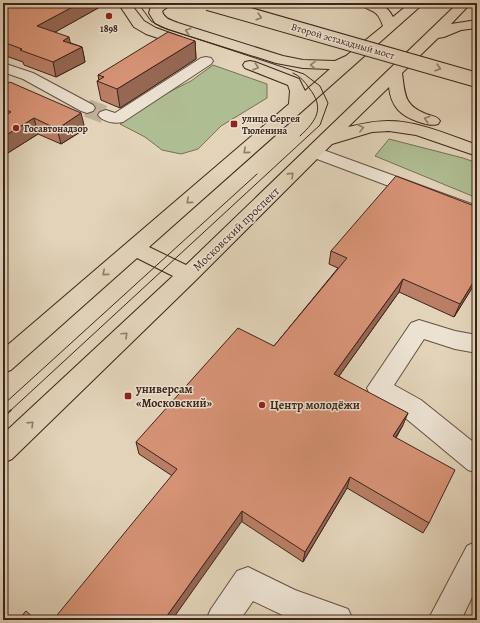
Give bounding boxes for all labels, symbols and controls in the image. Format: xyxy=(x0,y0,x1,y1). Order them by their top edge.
marker: 1898 xyxy=(104,11,114,21)
one-way arrow xyxy=(255,12,262,21)
street label: Второй эстакадный мост xyxy=(290,20,397,63)
place label: 1898 xyxy=(100,22,118,35)
one-way arrow xyxy=(185,27,192,36)
one-way arrow xyxy=(310,61,316,69)
one-way arrow xyxy=(253,62,260,71)
one-way arrow xyxy=(434,64,441,72)
place label: улица Сергея Тюленина xyxy=(241,112,300,137)
one-way arrow xyxy=(423,116,430,124)
marker: улица Сергея Тюленина xyxy=(229,119,239,129)
place label: Госавтонадзор xyxy=(24,122,88,135)
marker: Госавтонадзор xyxy=(11,123,21,133)
one-way arrow xyxy=(357,125,364,133)
one-way arrow xyxy=(243,146,251,153)
one-way arrow xyxy=(286,172,294,180)
street label: Московский проспект xyxy=(189,183,283,275)
one-way arrow xyxy=(186,196,193,203)
one-way arrow xyxy=(102,269,110,276)
one-way arrow xyxy=(120,332,128,339)
place label: универсам «Московский» xyxy=(135,381,213,411)
marker: универсам «Московский» xyxy=(123,391,133,401)
place label: Центр молодёжи xyxy=(270,397,360,413)
marker: Центр молодёжи xyxy=(257,400,267,410)
one-way arrow xyxy=(26,421,34,429)

